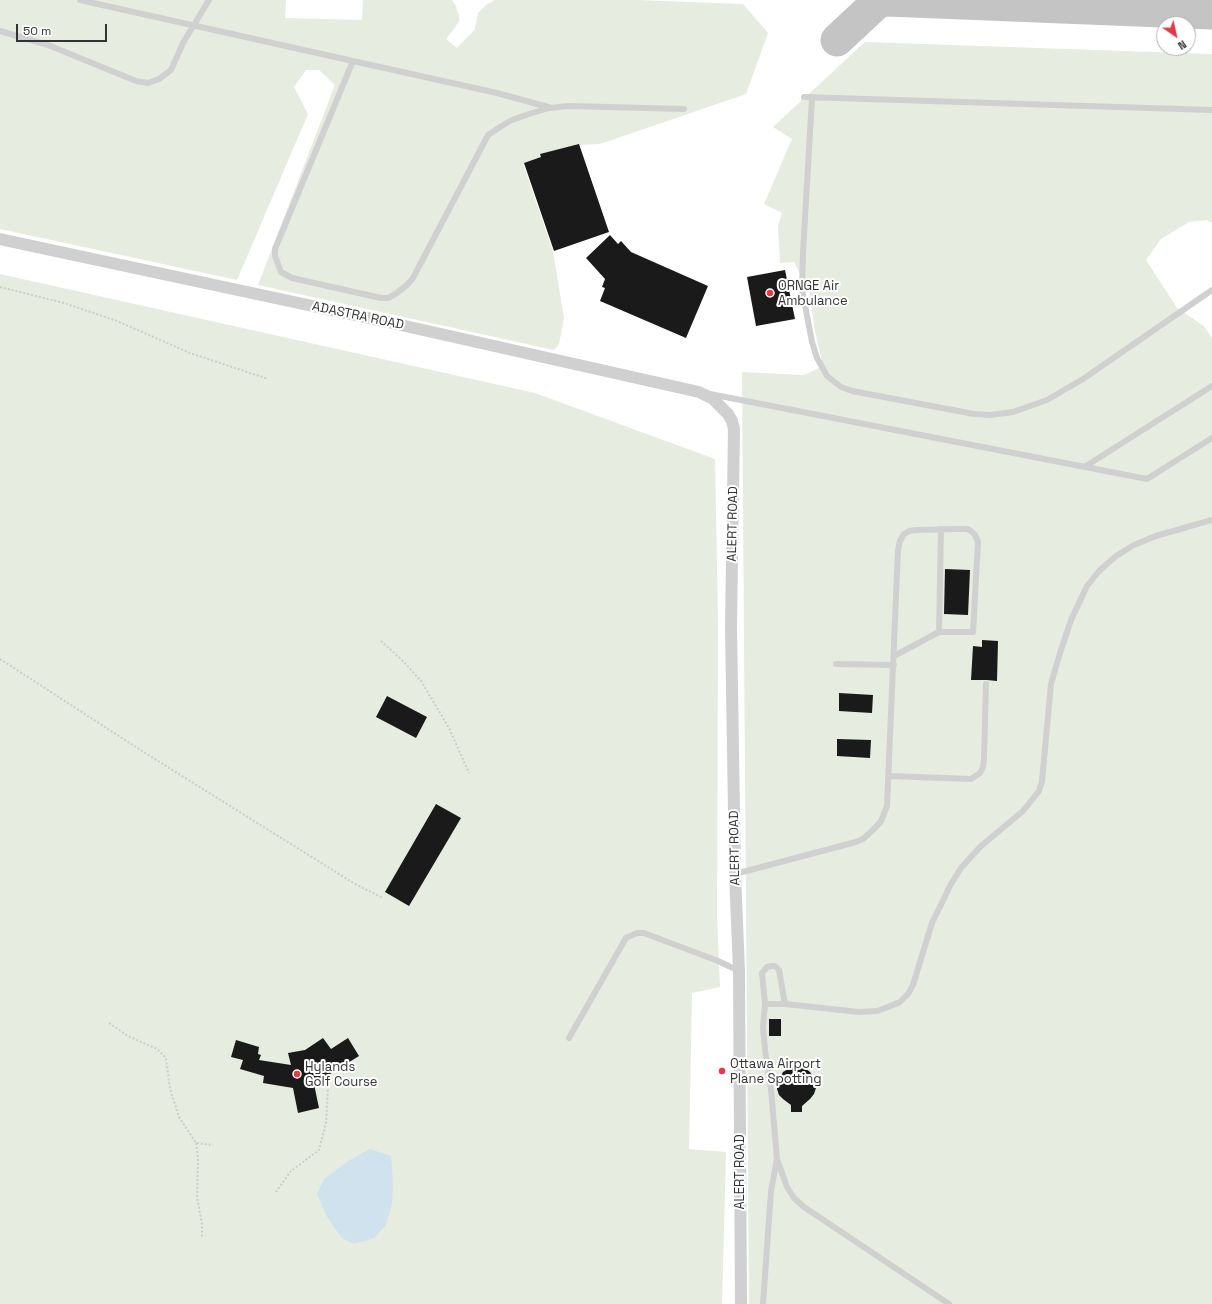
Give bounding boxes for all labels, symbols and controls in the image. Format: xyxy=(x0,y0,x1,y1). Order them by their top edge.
scale bar xyxy=(18,16,109,42)
north arrow xyxy=(1156,16,1196,56)
text: 50 m xyxy=(23,23,51,39)
text: N xyxy=(1175,37,1189,53)
place label: ORNGE Air Ambulance xyxy=(778,278,848,309)
marker: ORNGE Air Ambulance xyxy=(765,288,775,298)
street label: ADASTRA ROAD xyxy=(311,299,405,333)
street label: ALERT ROAD xyxy=(725,486,741,562)
street label: ALERT ROAD xyxy=(727,810,743,886)
place label: Ottawa Airport Plane Spotting xyxy=(730,1056,822,1087)
place label: Hylands Golf Course xyxy=(305,1059,378,1090)
marker: Ottawa Airport Plane Spotting xyxy=(717,1066,727,1076)
marker: Hylands Golf Course xyxy=(292,1069,302,1079)
street label: ALERT ROAD xyxy=(732,1134,748,1210)

